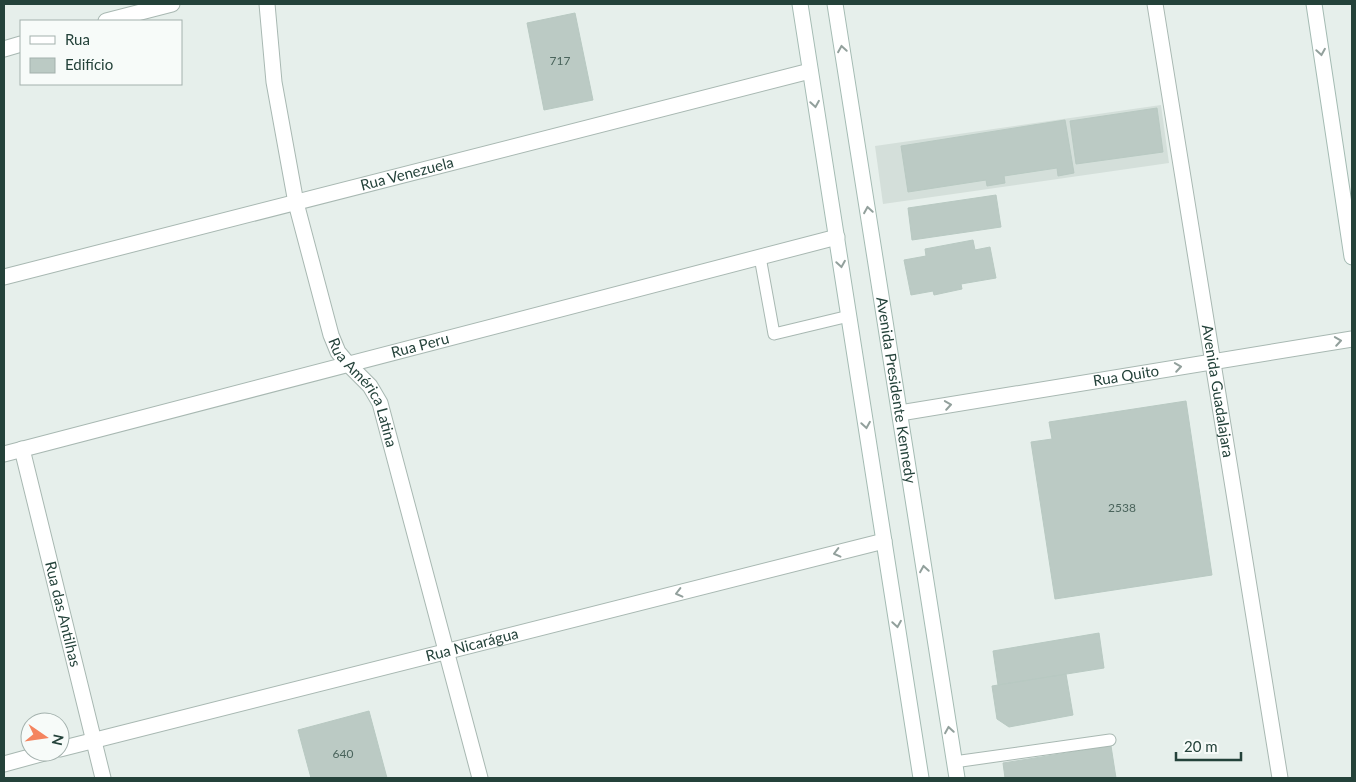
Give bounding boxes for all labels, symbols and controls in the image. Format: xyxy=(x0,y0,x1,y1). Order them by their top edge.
legend xyxy=(20,20,182,85)
text: Rua xyxy=(65,30,90,48)
one-way arrow xyxy=(838,45,848,54)
one-way arrow xyxy=(1316,48,1326,56)
house number: 717 xyxy=(550,53,570,68)
text: Edifício xyxy=(65,55,113,73)
one-way arrow xyxy=(810,99,820,108)
street label: Rua Venezuela xyxy=(358,152,455,194)
one-way arrow xyxy=(863,205,873,214)
one-way arrow xyxy=(835,260,845,269)
street label: Avenida Presidente Kennedy xyxy=(873,296,920,485)
street label: Avenida Guadalajara xyxy=(1199,323,1238,458)
street label: Rua Peru xyxy=(389,328,451,361)
street label: Rua América Latina xyxy=(325,335,401,449)
one-way arrow xyxy=(1334,337,1343,347)
street label: Rua Quito xyxy=(1092,361,1160,389)
one-way arrow xyxy=(1173,363,1182,373)
one-way arrow xyxy=(944,401,953,411)
one-way arrow xyxy=(860,420,870,429)
house number: 2538 xyxy=(1108,500,1136,515)
one-way arrow xyxy=(832,547,841,558)
street label: Rua das Antilhas xyxy=(42,559,85,668)
one-way arrow xyxy=(920,565,930,574)
one-way arrow xyxy=(674,587,683,598)
one-way arrow xyxy=(891,620,901,628)
street label: Rua Nicarágua xyxy=(424,624,520,664)
north arrow xyxy=(20,712,70,762)
one-way arrow xyxy=(944,726,955,734)
scale bar xyxy=(1176,730,1241,762)
text: N xyxy=(49,733,68,747)
text: 20 m xyxy=(1184,737,1218,755)
house number: 640 xyxy=(333,746,353,761)

